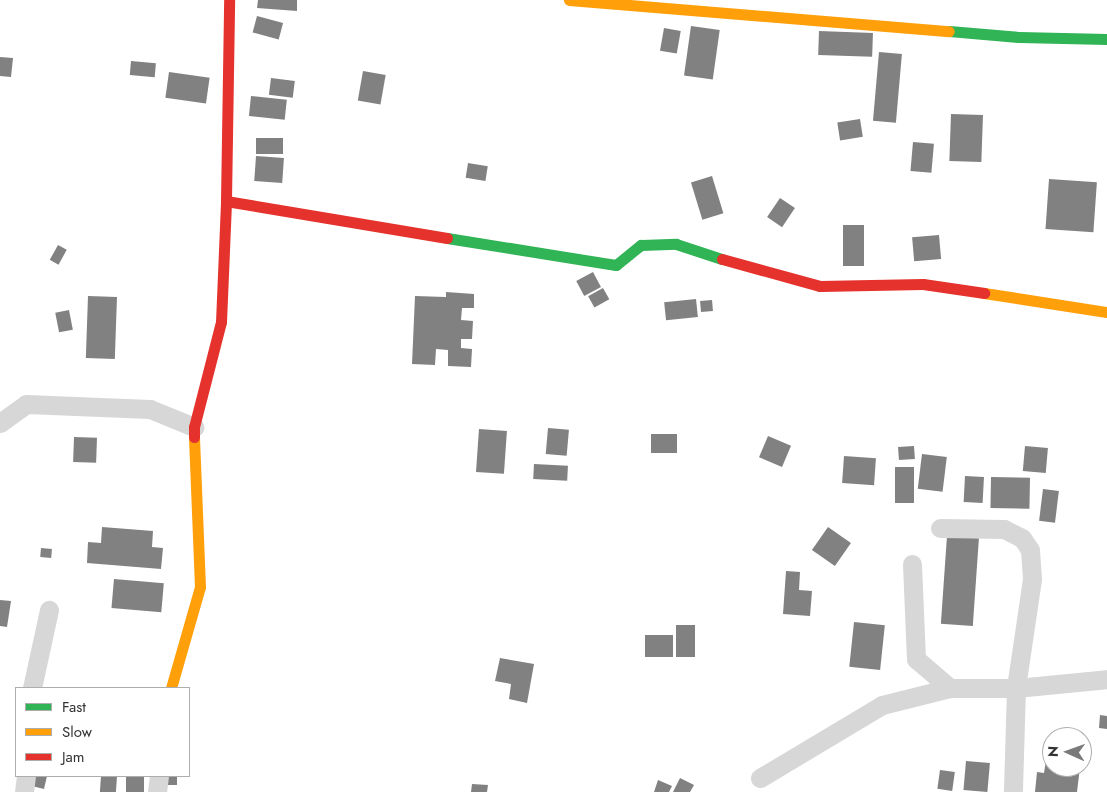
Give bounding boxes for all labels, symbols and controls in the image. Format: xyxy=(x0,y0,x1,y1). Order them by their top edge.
legend xyxy=(15,687,190,777)
text: Fast xyxy=(62,696,86,718)
text: Slow xyxy=(62,721,92,743)
north arrow xyxy=(1042,727,1092,777)
text: Jam xyxy=(62,746,85,768)
text: N xyxy=(1043,746,1063,757)

